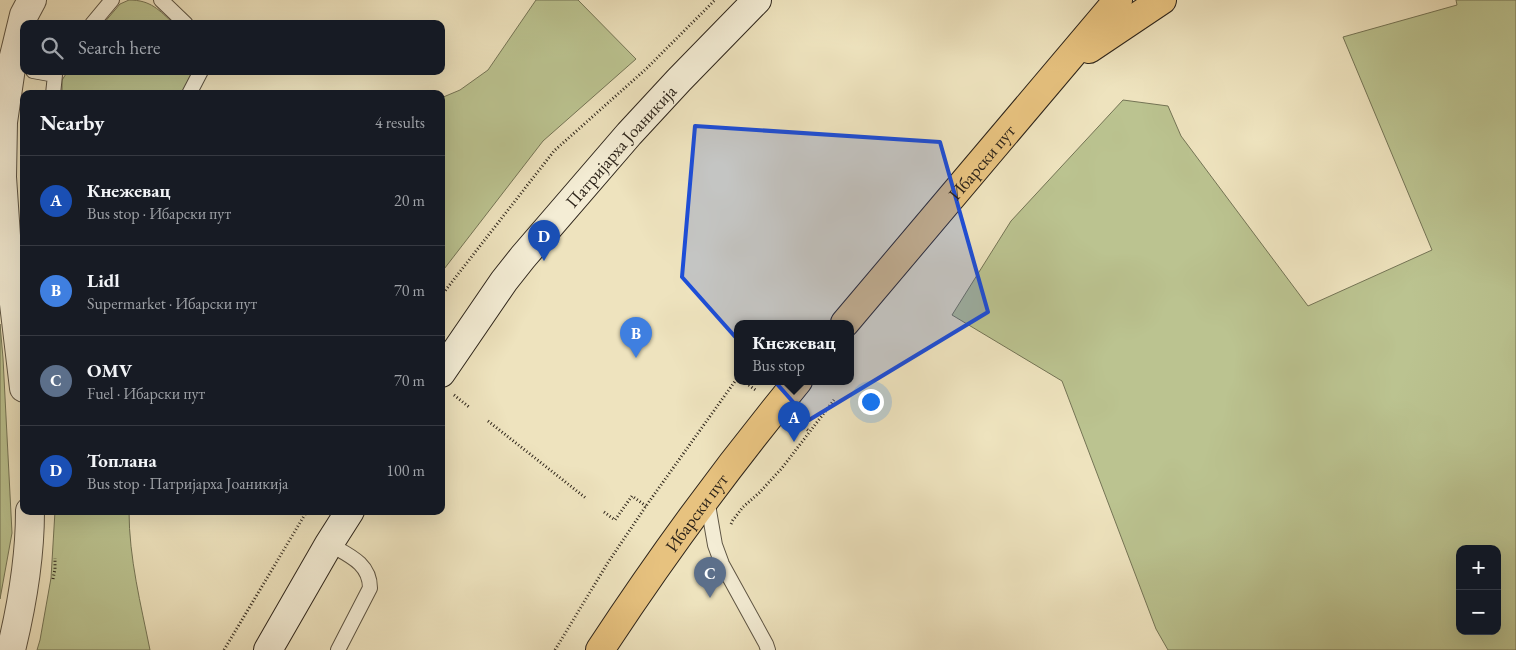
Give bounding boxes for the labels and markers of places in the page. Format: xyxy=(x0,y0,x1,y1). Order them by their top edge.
pin: D xyxy=(528,220,560,261)
pin: B xyxy=(620,317,652,358)
pin: A xyxy=(778,401,810,442)
pin: C xyxy=(694,557,726,598)

